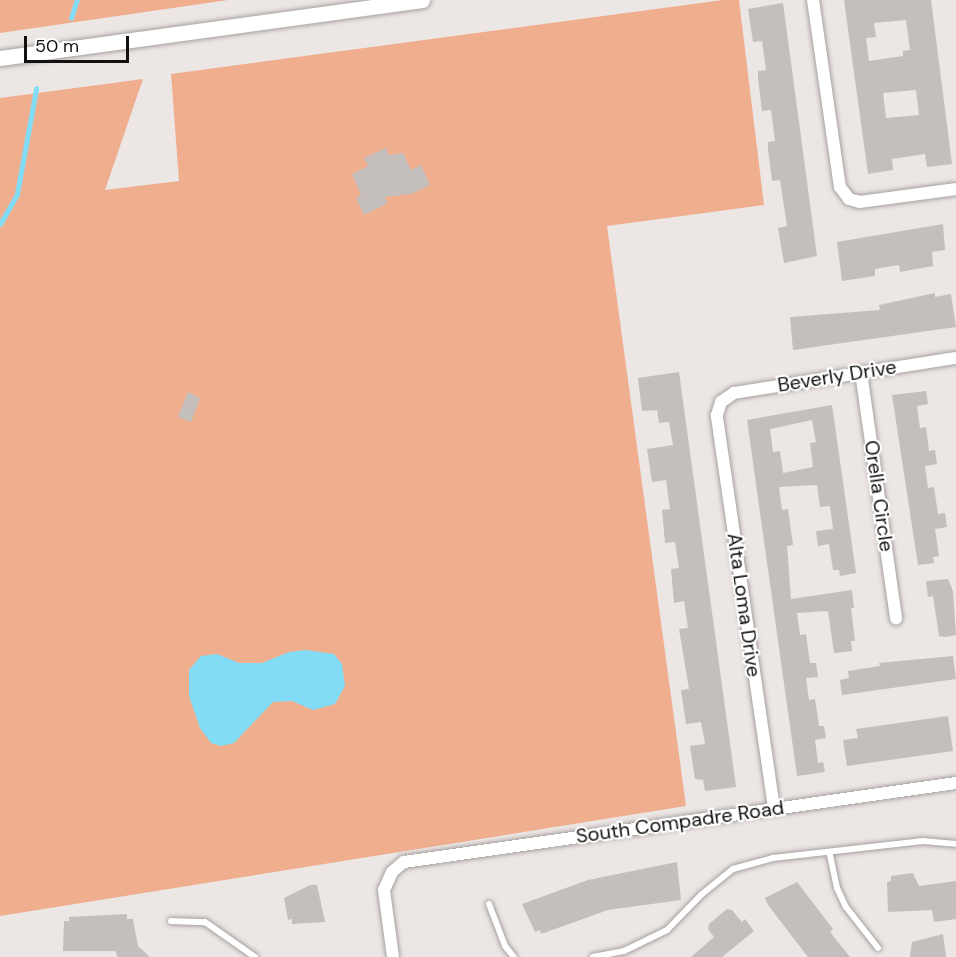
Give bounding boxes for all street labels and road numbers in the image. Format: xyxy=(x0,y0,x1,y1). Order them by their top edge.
street label: Beverly Drive xyxy=(776,355,898,397)
street label: Orella Circle xyxy=(859,439,899,553)
street label: Alta Loma Drive xyxy=(722,531,766,679)
street label: South Compadre Road xyxy=(574,796,786,848)

